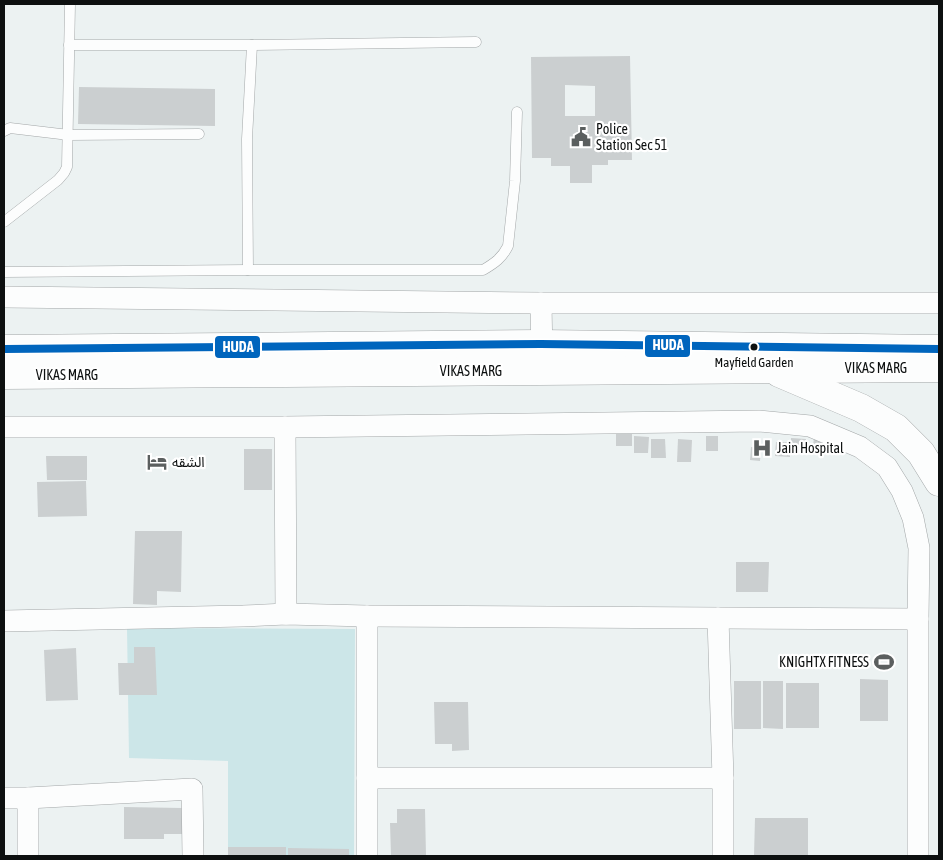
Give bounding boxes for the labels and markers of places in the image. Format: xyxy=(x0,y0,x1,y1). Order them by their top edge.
place label: Police Station Sec 51 xyxy=(596,121,667,153)
public building icon: Police Station Sec 51 xyxy=(570,126,592,148)
marker: Mayfield Garden xyxy=(749,342,759,352)
place label: Mayfield Garden xyxy=(715,355,794,370)
hospital icon: Jain Hospital xyxy=(751,437,773,459)
place label: Jain Hospital xyxy=(777,440,844,456)
hotel icon: الشقه xyxy=(146,451,168,473)
place label: الشقه xyxy=(172,454,205,470)
sports icon: KNIGHTX FITNESS xyxy=(873,651,895,673)
place label: KNIGHTX FITNESS xyxy=(779,654,869,670)

